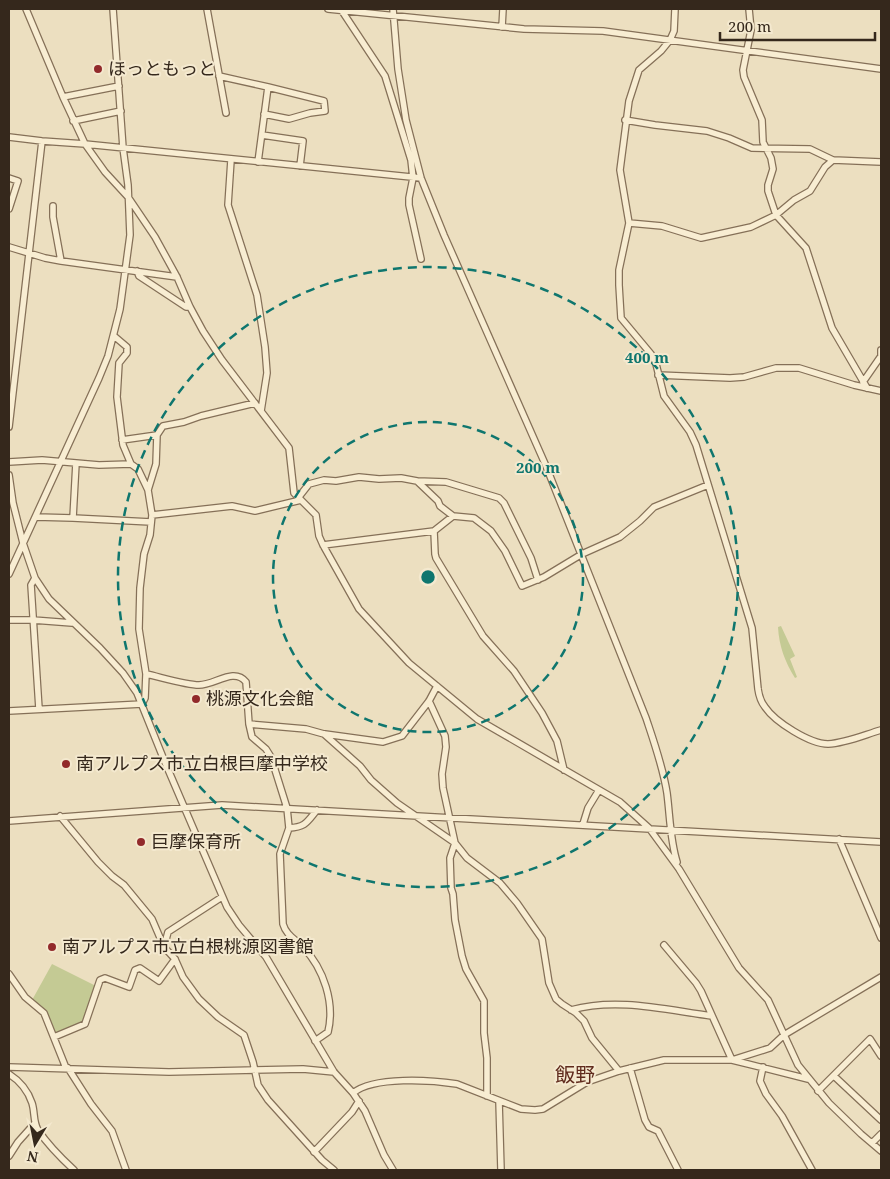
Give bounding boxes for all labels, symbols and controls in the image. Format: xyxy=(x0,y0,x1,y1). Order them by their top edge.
scale bar xyxy=(720,10,875,42)
text: 200 m xyxy=(728,16,771,36)
place label: ほっともっと xyxy=(108,56,216,80)
marker: ほっともっと xyxy=(92,63,104,75)
text: 400 m xyxy=(625,347,669,367)
text: 200 m xyxy=(516,457,560,477)
centre of rings xyxy=(419,568,437,586)
place label: 桃源文化会館 xyxy=(206,686,314,710)
marker: 桃源文化会館 xyxy=(190,693,202,705)
place label: 南アルプス市立白根巨摩中学校 xyxy=(76,751,328,775)
marker: 南アルプス市立白根巨摩中学校 xyxy=(60,758,72,770)
place label: 巨摩保育所 xyxy=(151,829,241,853)
marker: 巨摩保育所 xyxy=(135,836,147,848)
place label: 南アルプス市立白根桃源図書館 xyxy=(62,934,314,958)
marker: 南アルプス市立白根桃源図書館 xyxy=(46,941,58,953)
district label: 飯野 xyxy=(555,1061,595,1088)
north arrow xyxy=(10,1119,60,1169)
text: N xyxy=(26,1147,40,1168)

